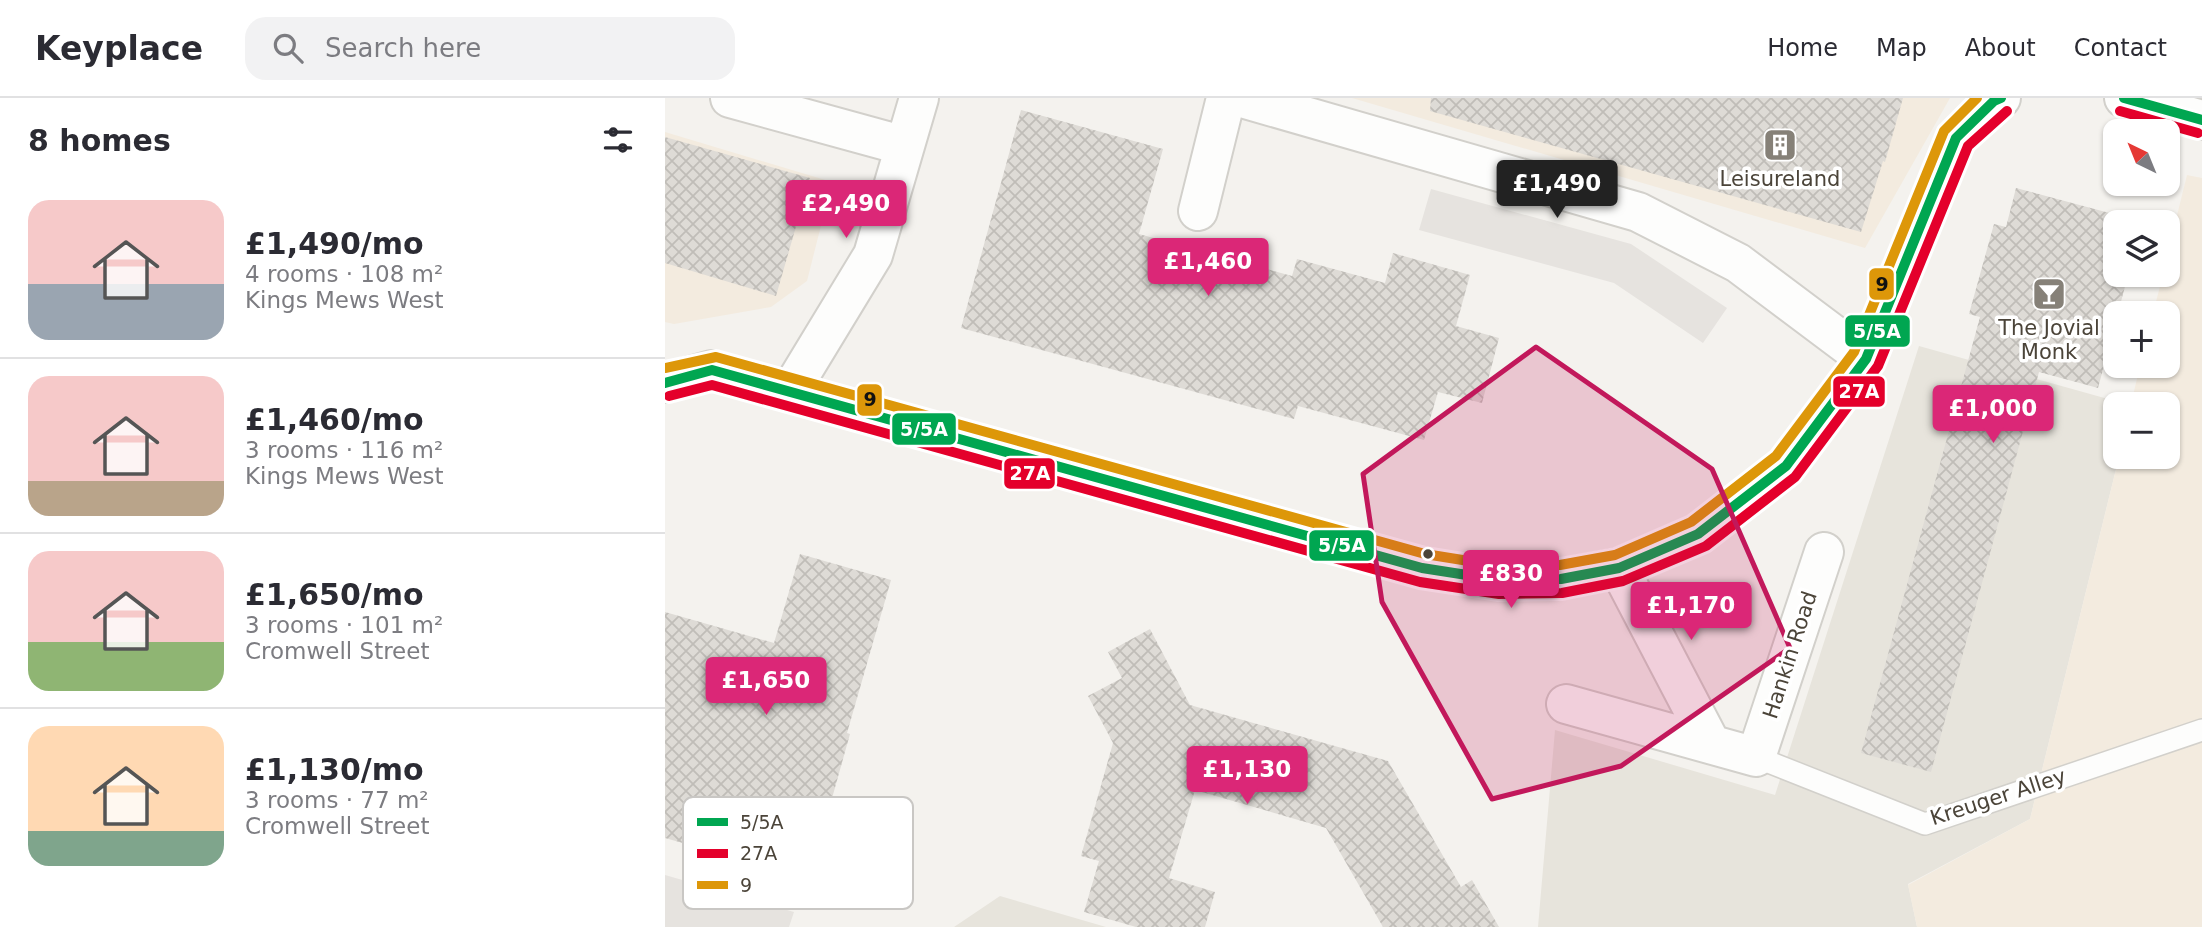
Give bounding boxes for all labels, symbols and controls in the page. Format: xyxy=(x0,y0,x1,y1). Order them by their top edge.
search box xyxy=(245,17,735,80)
text: Keyplace xyxy=(35,29,203,68)
icon: search xyxy=(269,29,307,67)
text: Search here xyxy=(325,33,481,63)
text: Home xyxy=(1767,34,1838,62)
text: Map xyxy=(1876,34,1927,62)
text: About xyxy=(1965,34,2036,62)
text: Contact xyxy=(2074,34,2167,62)
north arrow xyxy=(2103,119,2181,196)
map controls xyxy=(2103,119,2180,469)
icon: filters xyxy=(599,121,637,159)
text: 8 homes xyxy=(28,123,171,158)
building icon: Leisureland xyxy=(1761,126,1799,164)
pin: £1,490 xyxy=(1500,160,1614,220)
place label: Leisureland xyxy=(1720,167,1840,191)
text: £1,490 xyxy=(1513,170,1601,196)
pin: £2,490 xyxy=(789,180,903,240)
text: £2,490 xyxy=(802,190,890,216)
button: layers xyxy=(2103,210,2180,287)
text: £1,490/mo xyxy=(245,226,424,261)
icon: home xyxy=(84,228,168,312)
pin: £1,460 xyxy=(1151,238,1265,298)
text: £1,460 xyxy=(1164,248,1252,274)
text: 4 rooms · 108 m² xyxy=(245,261,443,287)
line badge: 9 xyxy=(1868,267,1895,301)
text: 9 xyxy=(1875,273,1889,295)
bar icon: The Jovial Monk xyxy=(2030,275,2068,313)
text: Kings Mews West xyxy=(245,287,444,313)
button: + xyxy=(2103,301,2180,378)
line badge: 5/5A xyxy=(1844,314,1911,348)
place label: The Jovial Monk xyxy=(1997,316,2100,364)
text: 5/5A xyxy=(1853,320,1901,342)
line badge: 27A xyxy=(1832,375,1886,408)
text: 27A xyxy=(1838,380,1880,402)
line badge: 9 xyxy=(856,383,883,417)
pin: £1,000 xyxy=(1936,386,2050,445)
text: 9 xyxy=(863,388,877,410)
button: − xyxy=(2103,392,2180,469)
text: £1,000 xyxy=(1949,395,2037,421)
text: £1,460/mo xyxy=(245,402,424,437)
icon: home xyxy=(84,404,168,488)
line badge: 5/5A xyxy=(891,412,957,446)
text: 5/5A xyxy=(900,418,948,440)
text: 3 rooms · 116 m² xyxy=(245,437,443,463)
line badge: 27A xyxy=(1003,457,1056,490)
text: 27A xyxy=(1009,462,1051,484)
text: Kings Mews West xyxy=(245,463,444,489)
line badge: 5/5A xyxy=(1308,529,1375,562)
text: 5/5A xyxy=(1318,534,1366,556)
unlabelled marker xyxy=(1421,547,1435,561)
pin: £830 xyxy=(1470,550,1552,610)
text: £830 xyxy=(1479,560,1543,586)
text: £1,650/mo xyxy=(245,577,424,612)
icon: home xyxy=(84,579,168,663)
pin: £1,170 xyxy=(1634,582,1748,642)
street label: Hankin Road xyxy=(1758,588,1822,722)
text: £1,170 xyxy=(1647,592,1735,618)
text: 3 rooms · 101 m² xyxy=(245,612,443,638)
text: Cromwell Street xyxy=(245,638,429,664)
pin: £1,650 xyxy=(709,658,823,717)
text: £1,650 xyxy=(722,667,810,693)
pin: £1,130 xyxy=(1190,746,1304,806)
text: £1,130/mo xyxy=(245,752,424,787)
icon: home xyxy=(84,754,168,838)
text: £1,130 xyxy=(1203,756,1291,782)
street label: Kreuger Alley xyxy=(1927,764,2069,830)
text: 3 rooms · 77 m² xyxy=(245,787,429,813)
legend xyxy=(683,797,913,909)
text: 5/5A xyxy=(740,811,784,833)
text: Cromwell Street xyxy=(245,813,429,839)
text: 27A xyxy=(740,842,777,864)
text: 9 xyxy=(740,874,752,896)

